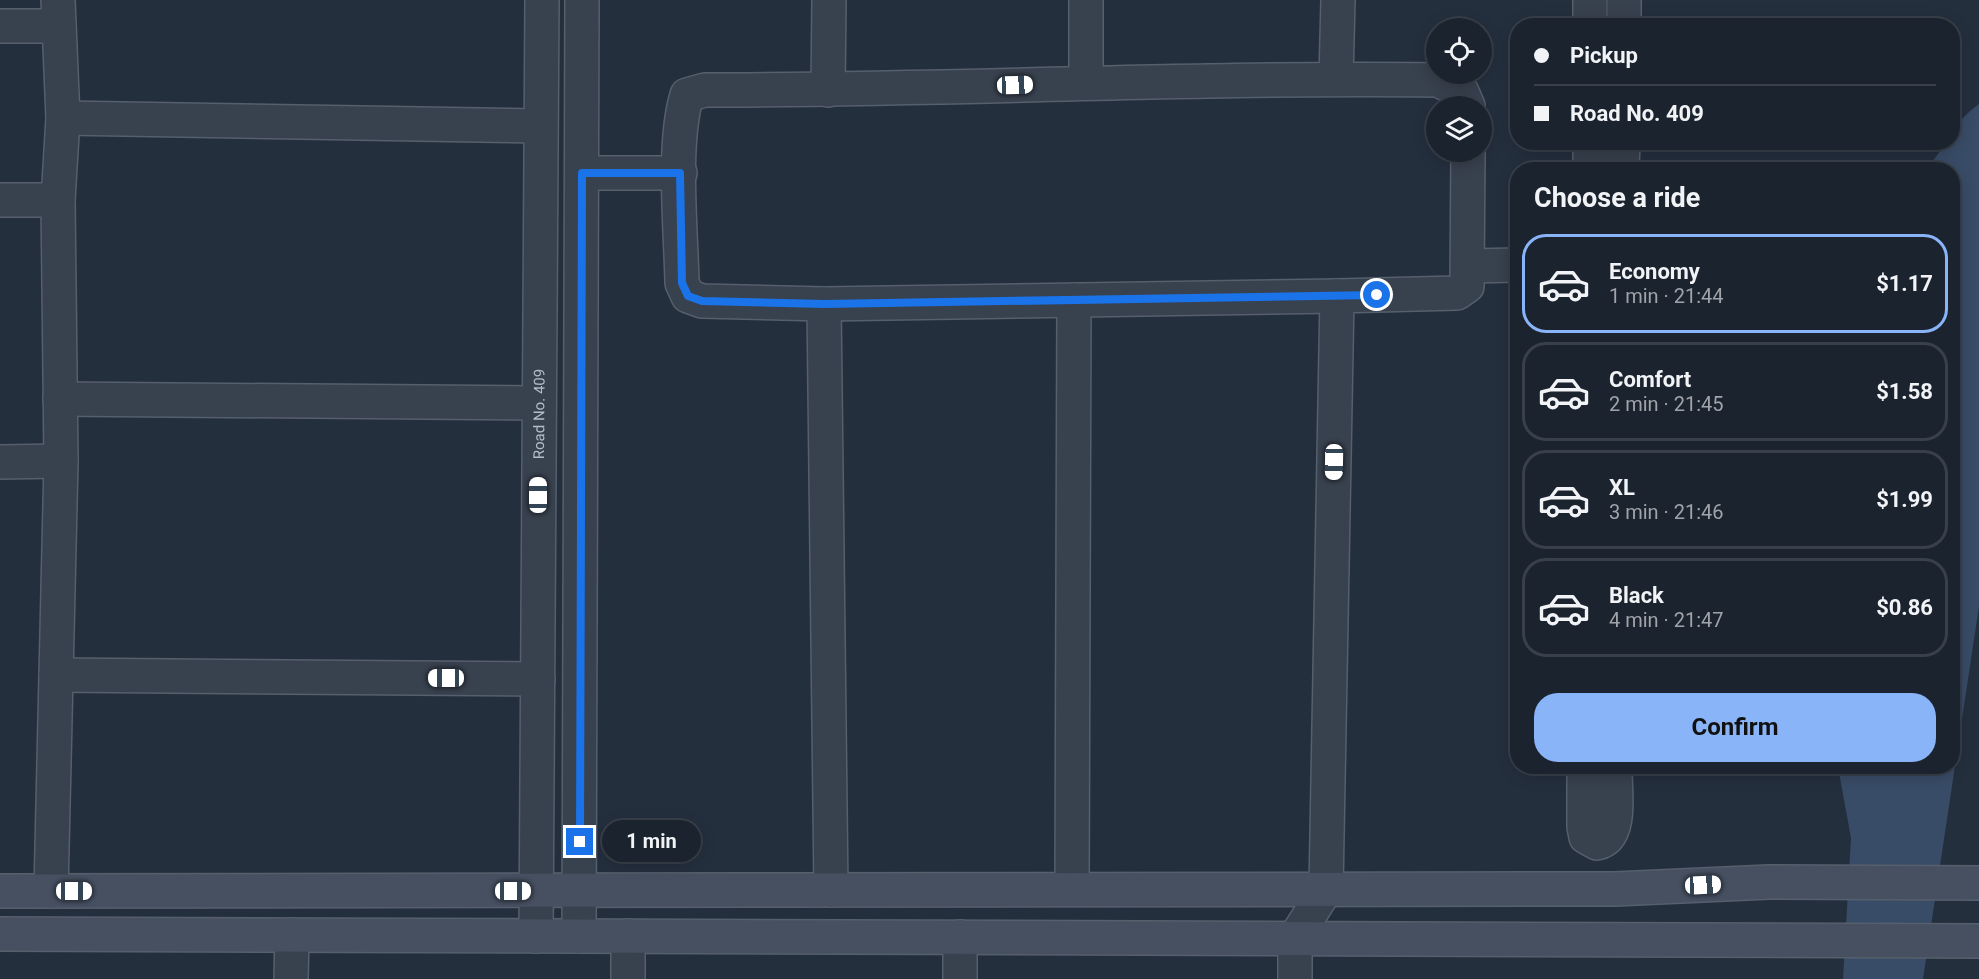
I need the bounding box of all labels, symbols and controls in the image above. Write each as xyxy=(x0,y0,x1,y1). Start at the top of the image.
map controls xyxy=(1426,18,1492,162)
button: locate xyxy=(1426,18,1492,84)
text: Pickup xyxy=(1570,43,1638,68)
car xyxy=(997,75,1033,95)
button: layers xyxy=(1426,96,1492,162)
text: Road No. 409 xyxy=(1570,101,1704,126)
text: Choose a ride xyxy=(1534,182,1700,214)
icon: car xyxy=(1537,257,1591,311)
text: Economy xyxy=(1609,259,1700,284)
text: $1.17 xyxy=(1876,271,1933,296)
route start xyxy=(1363,281,1390,308)
text: 1 min · 21:44 xyxy=(1609,284,1724,308)
icon: car xyxy=(1537,365,1591,419)
text: Comfort xyxy=(1609,367,1691,392)
street label: Road No. 409 xyxy=(530,369,549,459)
text: $1.58 xyxy=(1876,379,1933,404)
text: 2 min · 21:45 xyxy=(1609,392,1724,416)
car xyxy=(1325,444,1343,480)
icon: car xyxy=(1537,473,1591,527)
text: XL xyxy=(1609,475,1635,500)
car xyxy=(529,477,547,513)
text: $1.99 xyxy=(1876,487,1933,512)
text: 3 min · 21:46 xyxy=(1609,500,1724,524)
icon: car xyxy=(1537,581,1591,635)
text: Black xyxy=(1609,583,1664,608)
text: $0.86 xyxy=(1876,595,1933,620)
text: 4 min · 21:47 xyxy=(1609,608,1724,632)
car xyxy=(428,669,464,687)
button: Confirm xyxy=(1534,693,1936,762)
callout: 1 min xyxy=(601,821,700,863)
route end xyxy=(566,828,593,855)
text: 1 min xyxy=(626,829,677,853)
car xyxy=(1685,875,1721,895)
car xyxy=(56,882,92,900)
car xyxy=(495,882,531,900)

